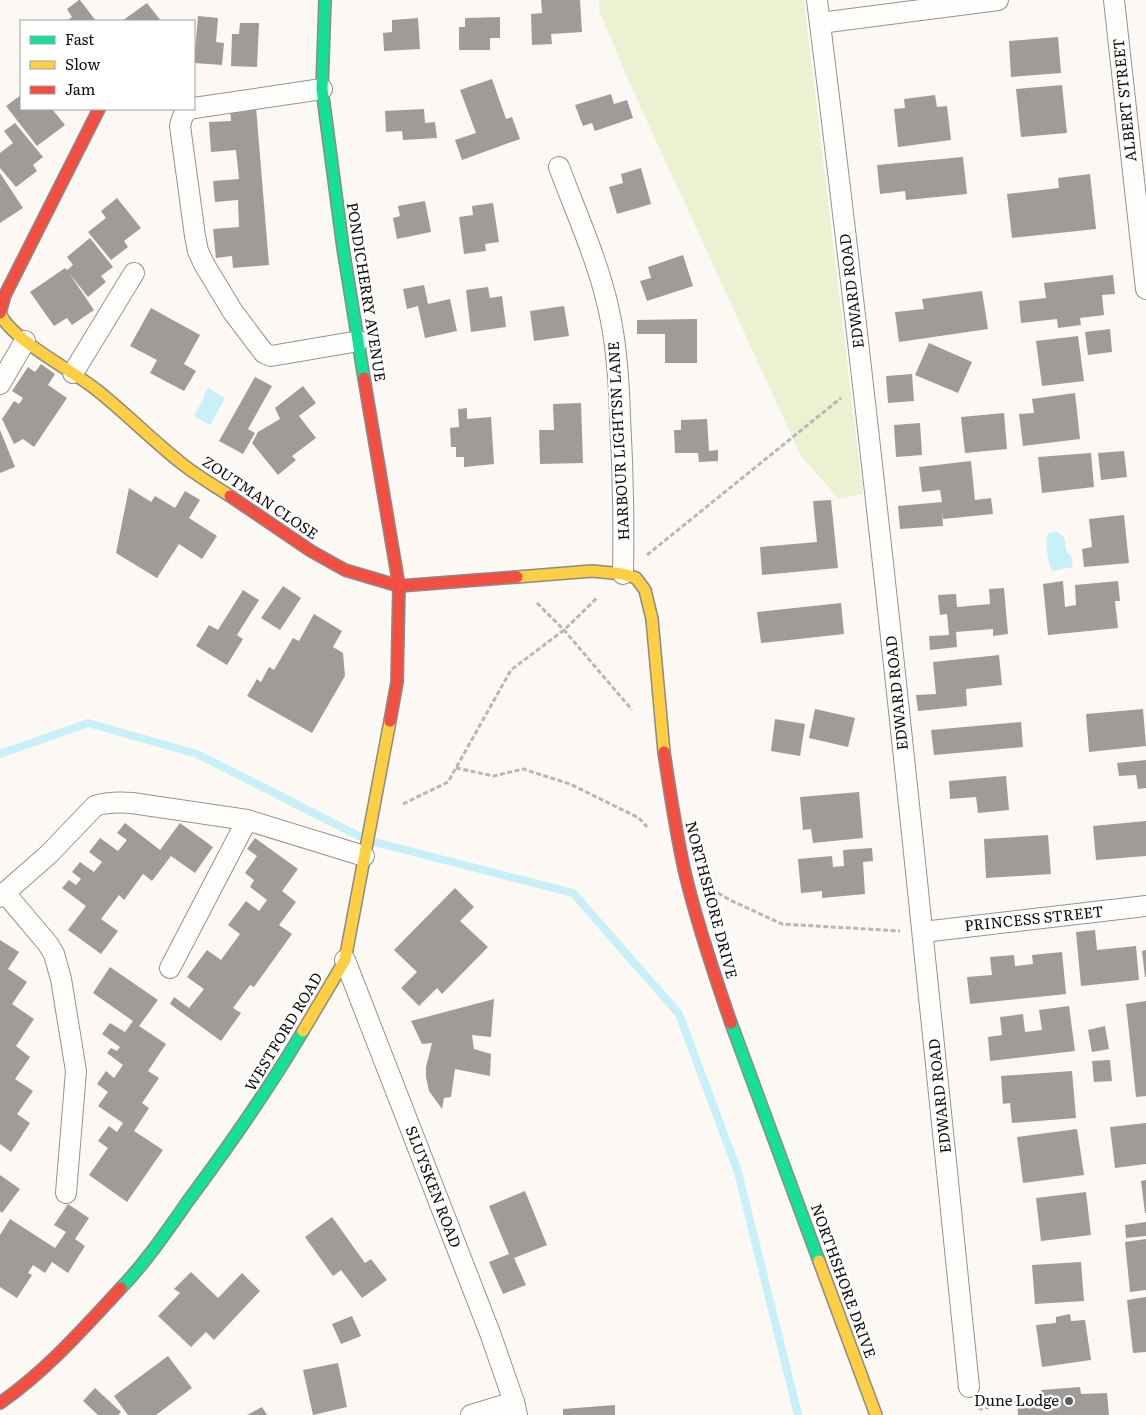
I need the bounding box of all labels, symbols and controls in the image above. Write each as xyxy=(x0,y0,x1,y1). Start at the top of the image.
legend xyxy=(20,20,195,110)
text: Fast xyxy=(65,27,94,50)
street label: ALBERT STREET xyxy=(1106,37,1141,163)
text: Slow xyxy=(65,52,100,75)
text: Jam xyxy=(65,77,96,100)
street label: PONDICHERRY AVENUE xyxy=(342,200,393,383)
street label: EDWARD ROAD xyxy=(832,233,869,350)
street label: HARBOUR LIGHTSN LANE xyxy=(601,341,634,541)
street label: ZOUTMAN CLOSE xyxy=(198,449,323,544)
street label: EDWARD ROAD xyxy=(878,635,913,752)
street label: NORTHSHORE DRIVE xyxy=(680,818,745,981)
street label: PRINCESS STREET xyxy=(963,899,1105,936)
street label: WESTFORD ROAD xyxy=(238,967,327,1095)
street label: EDWARD ROAD xyxy=(921,1038,956,1155)
street label: SLUYSKEN ROAD xyxy=(401,1122,468,1251)
street label: NORTHSHORE DRIVE xyxy=(806,1200,883,1361)
place label: Dune Lodge xyxy=(974,1388,1059,1411)
marker: Dune Lodge xyxy=(1063,1395,1075,1407)

